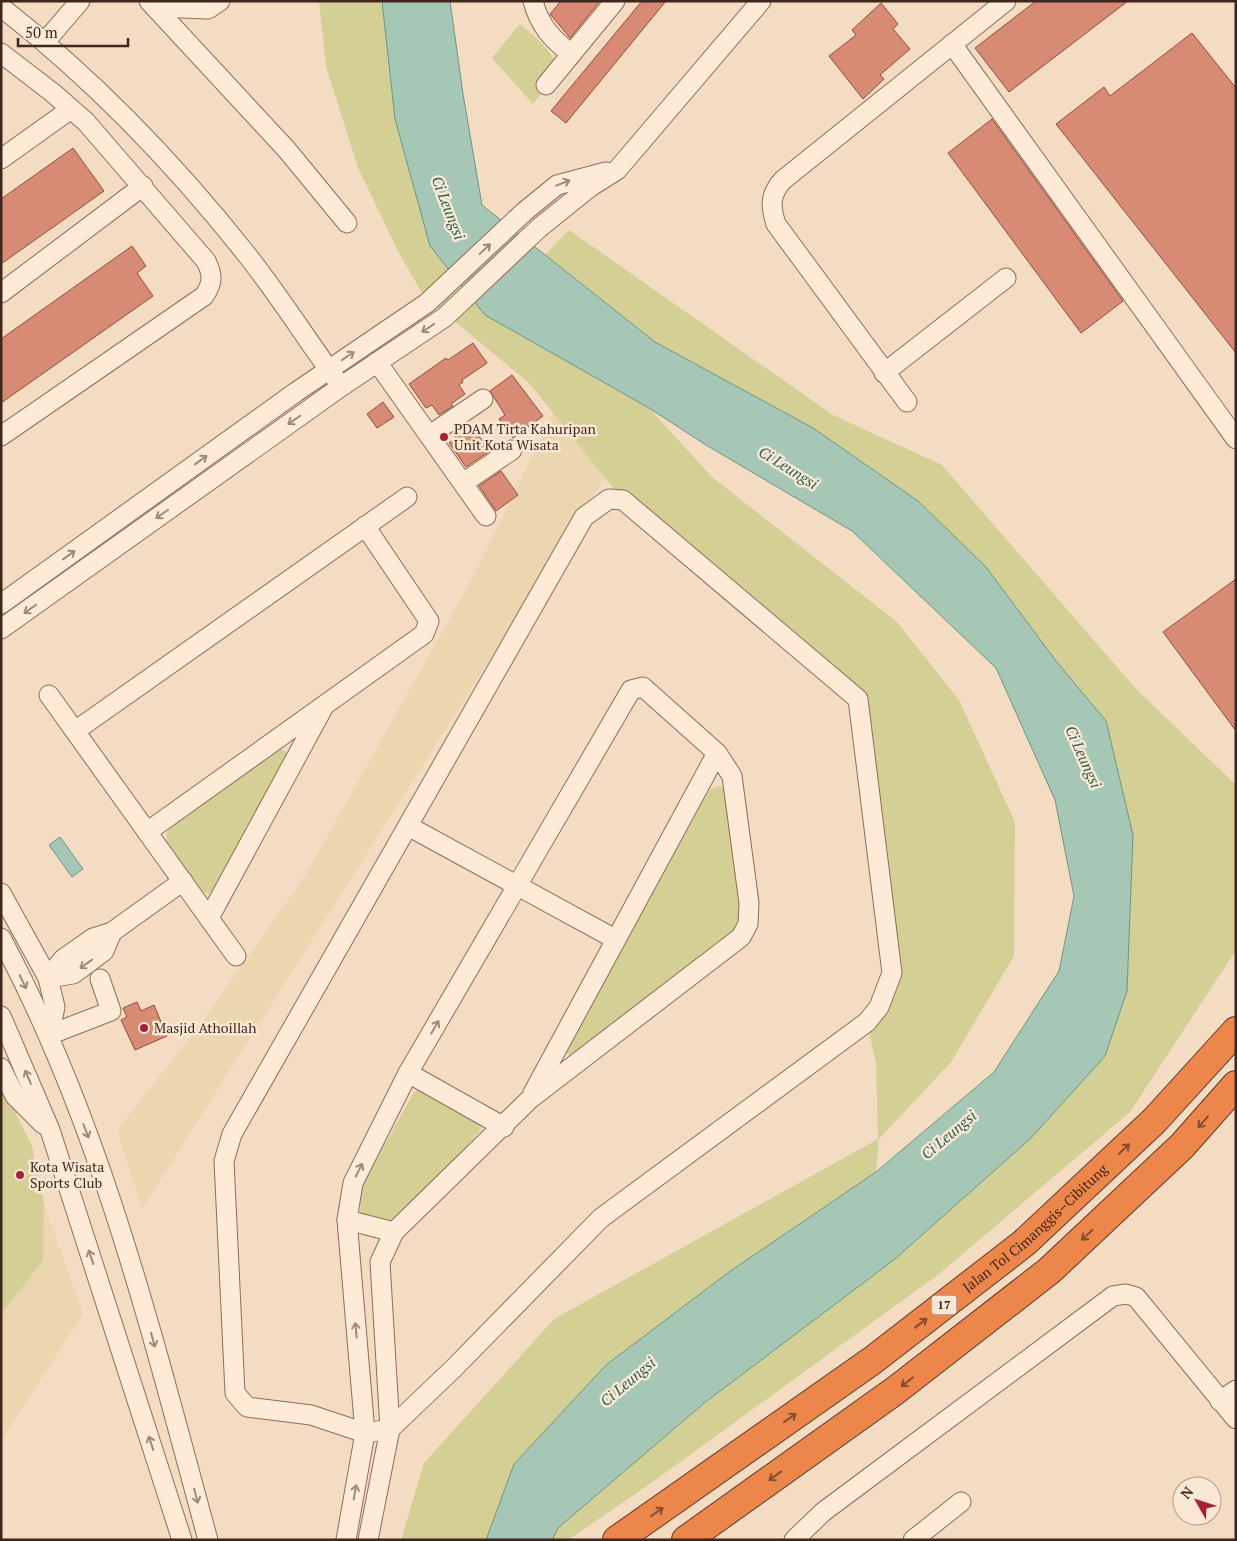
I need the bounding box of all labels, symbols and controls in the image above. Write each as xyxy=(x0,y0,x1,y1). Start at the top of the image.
scale bar xyxy=(18,15,128,47)
text: 50 m xyxy=(25,22,58,42)
water label: Ci Leungsi xyxy=(428,173,470,243)
one-way arrow xyxy=(555,178,570,187)
one-way arrow xyxy=(478,243,491,254)
one-way arrow xyxy=(421,323,435,333)
one-way arrow xyxy=(341,351,355,361)
one-way arrow xyxy=(287,415,301,425)
place label: PDAM Tirta Kahuripan Unit Kota Wisata xyxy=(454,419,596,454)
marker: PDAM Tirta Kahuripan Unit Kota Wisata xyxy=(438,431,450,443)
water label: Ci Leungsi xyxy=(755,441,823,494)
one-way arrow xyxy=(194,455,208,465)
one-way arrow xyxy=(156,509,169,520)
one-way arrow xyxy=(62,550,76,560)
one-way arrow xyxy=(23,604,37,614)
water label: Ci Leungsi xyxy=(1061,722,1107,792)
one-way arrow xyxy=(80,958,93,969)
one-way arrow xyxy=(19,974,28,989)
place label: Masjid Athoillah xyxy=(154,1018,256,1037)
one-way arrow xyxy=(431,1020,441,1034)
marker: Masjid Athoillah xyxy=(138,1022,150,1034)
one-way arrow xyxy=(22,1070,32,1085)
water label: Ci Leungsi xyxy=(917,1105,981,1163)
one-way arrow xyxy=(1197,1115,1209,1128)
one-way arrow xyxy=(82,1123,92,1138)
one-way arrow xyxy=(1118,1143,1131,1155)
place label: Kota Wisata Sports Club xyxy=(30,1157,104,1192)
street label: Jalan Tol Cimanggis–Cibitung xyxy=(958,1159,1112,1296)
one-way arrow xyxy=(354,1163,364,1178)
marker: Kota Wisata Sports Club xyxy=(14,1169,26,1181)
one-way arrow xyxy=(1081,1229,1093,1241)
one-way arrow xyxy=(86,1250,95,1265)
road number: 17 xyxy=(932,1296,956,1314)
one-way arrow xyxy=(915,1317,928,1328)
one-way arrow xyxy=(352,1323,361,1339)
one-way arrow xyxy=(149,1331,158,1347)
water label: Ci Leungsi xyxy=(596,1352,660,1410)
one-way arrow xyxy=(901,1376,914,1387)
one-way arrow xyxy=(783,1413,797,1423)
one-way arrow xyxy=(146,1436,156,1452)
one-way arrow xyxy=(768,1471,782,1481)
north arrow xyxy=(1172,1476,1222,1526)
text: N xyxy=(1176,1482,1197,1503)
one-way arrow xyxy=(350,1484,360,1500)
one-way arrow xyxy=(192,1488,201,1504)
one-way arrow xyxy=(650,1507,664,1517)

